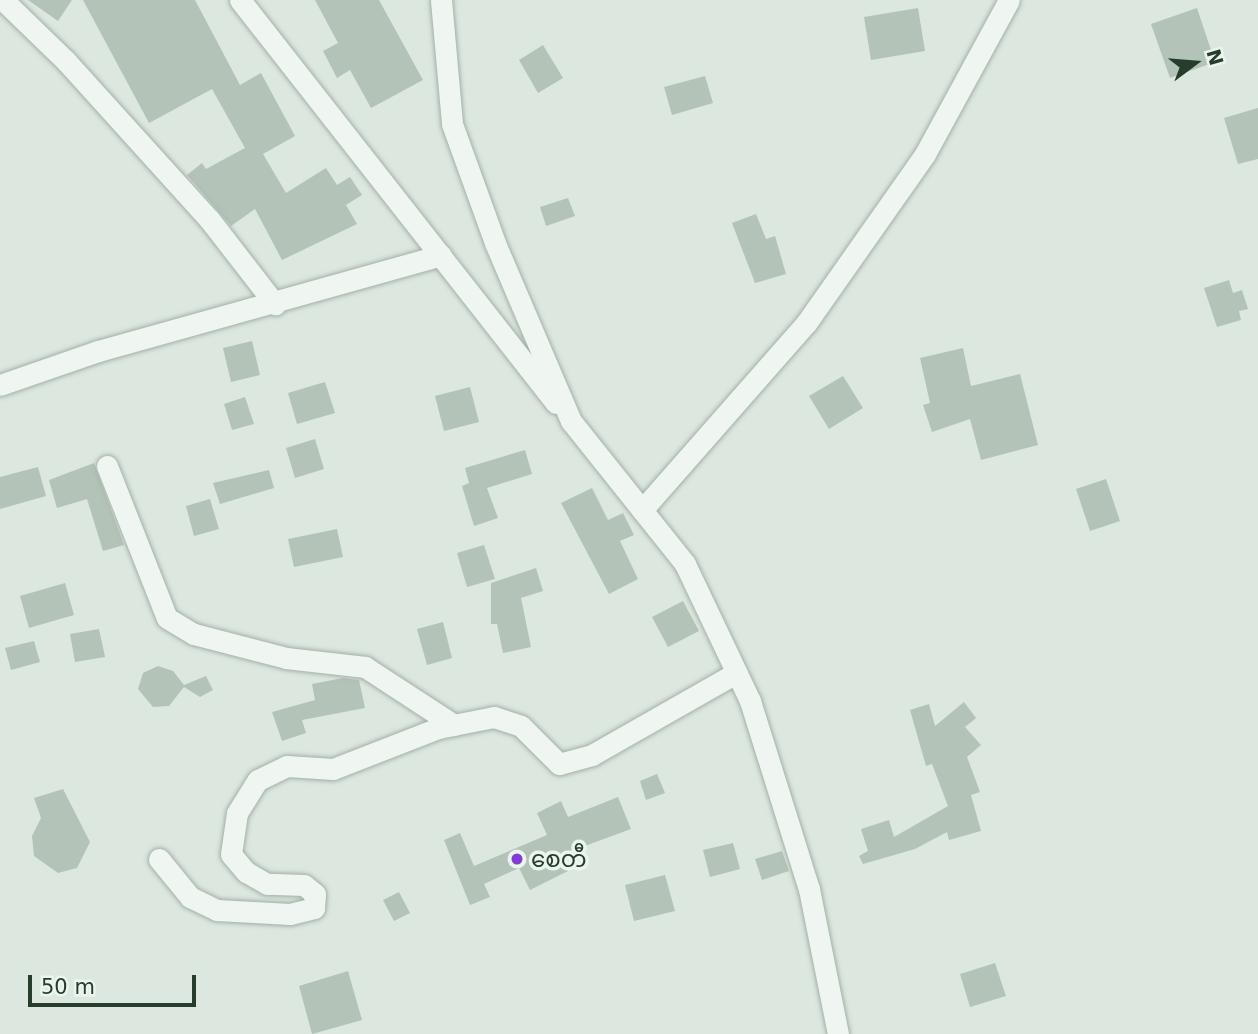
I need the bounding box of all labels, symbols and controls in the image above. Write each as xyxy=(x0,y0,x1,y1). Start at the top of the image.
north arrow xyxy=(1160,28,1230,98)
text: N xyxy=(1202,47,1228,68)
place label: စေတီ xyxy=(531,845,587,873)
marker: စေတီ xyxy=(509,851,525,867)
scale bar xyxy=(32,960,200,1004)
text: 50 m xyxy=(41,975,95,999)

